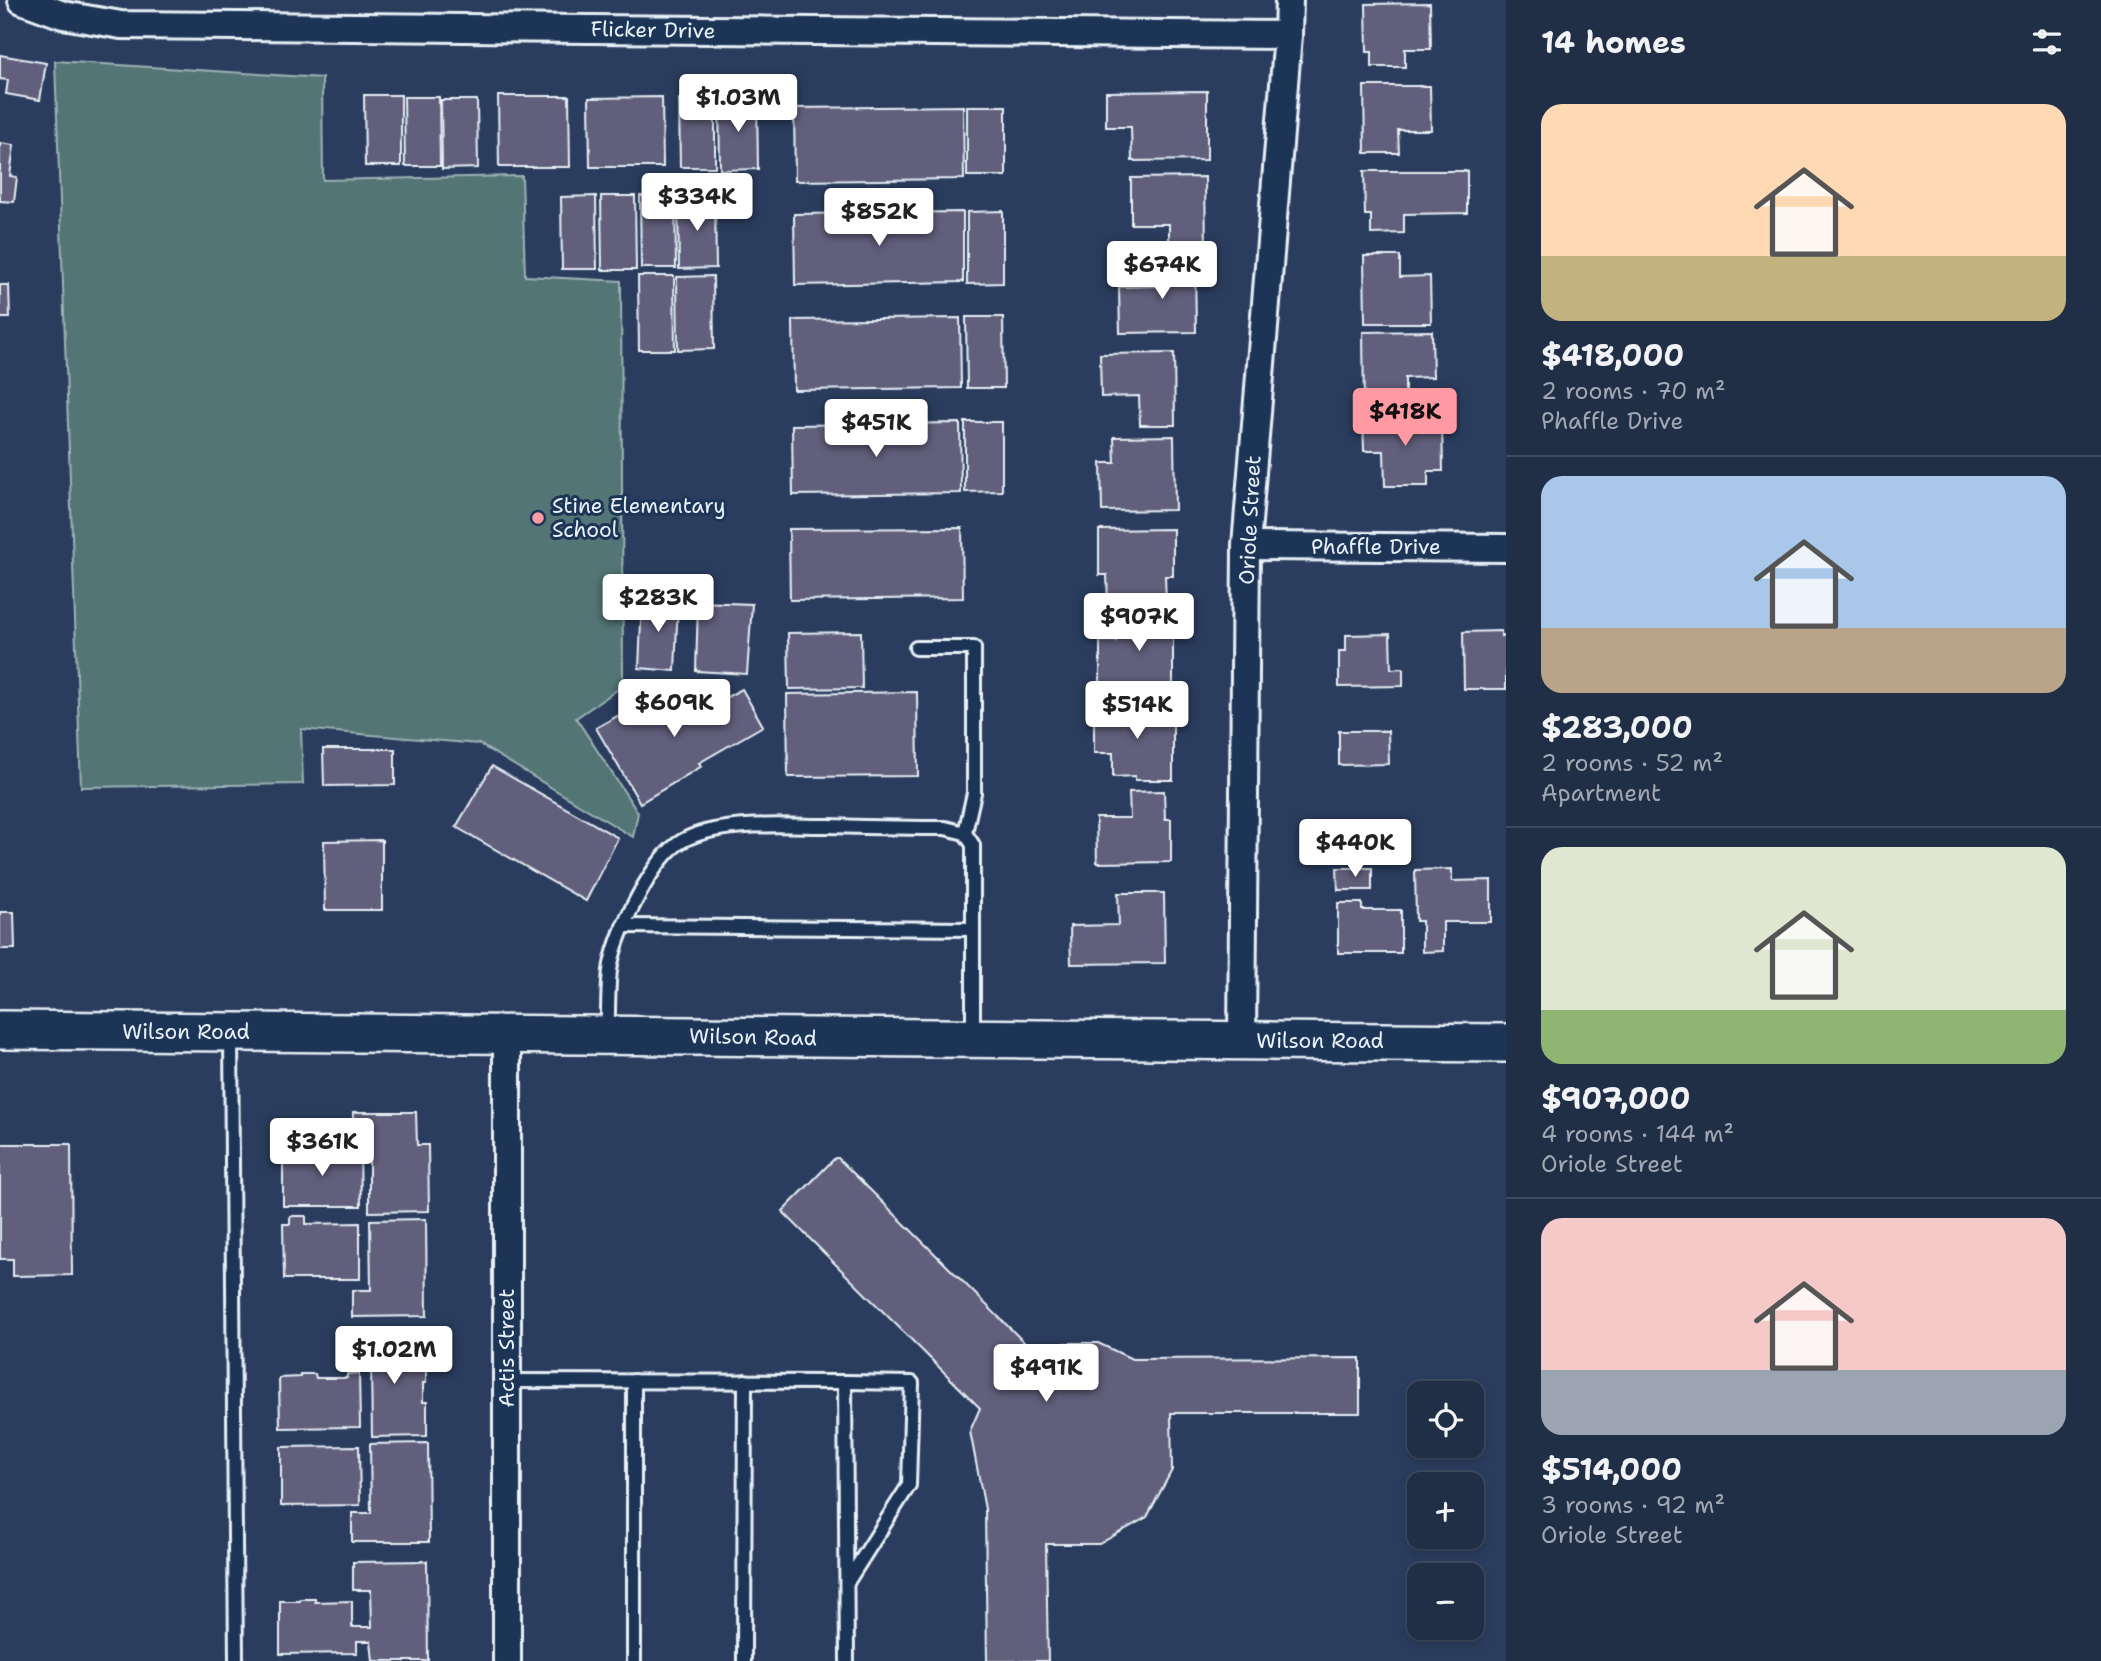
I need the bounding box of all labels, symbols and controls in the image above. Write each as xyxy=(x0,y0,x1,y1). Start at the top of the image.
street label: Flicker Drive xyxy=(590,15,716,45)
text: 14 homes xyxy=(1541,22,1686,63)
icon: filters xyxy=(2028,23,2066,61)
pin: $1.03M xyxy=(681,74,795,134)
text: $1.03M xyxy=(695,82,781,112)
icon: home xyxy=(1741,149,1867,275)
pin: $334K xyxy=(648,174,746,233)
text: $334K xyxy=(658,181,736,211)
pin: $852K xyxy=(830,188,928,248)
text: $852K xyxy=(840,196,918,226)
pin: $674K xyxy=(1113,242,1211,301)
text: $674K xyxy=(1123,249,1201,279)
text: $418,000 xyxy=(1541,335,1684,376)
text: 2 rooms · 70 m² xyxy=(1541,376,1726,406)
pin: $418K xyxy=(1356,388,1454,448)
text: $418K xyxy=(1369,396,1441,426)
pin: $451K xyxy=(827,400,925,459)
text: Phaffle Drive xyxy=(1541,406,1683,436)
text: $451K xyxy=(841,407,911,437)
street label: Oriole Street xyxy=(1233,455,1267,585)
place label: Stine Elementary School xyxy=(552,492,726,544)
marker: Stine Elementary School xyxy=(530,510,546,526)
icon: home xyxy=(1741,521,1867,647)
street label: Phaffle Drive xyxy=(1311,533,1441,561)
pin: $283K xyxy=(609,574,707,634)
text: $283K xyxy=(619,582,697,612)
pin: $907K xyxy=(1090,594,1188,653)
text: $907K xyxy=(1100,601,1178,631)
pin: $609K xyxy=(625,680,723,739)
pin: $514K xyxy=(1088,682,1186,741)
text: $609K xyxy=(634,687,714,717)
text: $514K xyxy=(1101,689,1173,719)
text: $283,000 xyxy=(1541,707,1693,748)
text: 2 rooms · 52 m² xyxy=(1541,748,1723,778)
text: Apartment xyxy=(1541,778,1661,808)
pin: $440K xyxy=(1306,820,1404,879)
text: $440K xyxy=(1315,827,1395,857)
icon: home xyxy=(1741,892,1867,1018)
street label: Wilson Road xyxy=(122,1018,250,1046)
street label: Wilson Road xyxy=(689,1022,817,1052)
street label: Wilson Road xyxy=(1256,1027,1384,1055)
text: $907,000 xyxy=(1541,1078,1691,1119)
pin: $361K xyxy=(273,1118,371,1178)
text: 4 rooms · 144 m² xyxy=(1541,1119,1734,1149)
text: $361K xyxy=(286,1126,358,1156)
text: Oriole Street xyxy=(1541,1149,1683,1179)
icon: home xyxy=(1741,1263,1867,1389)
street label: Actis Street xyxy=(493,1289,521,1407)
pin: $1.02M xyxy=(337,1326,451,1386)
text: $1.02M xyxy=(351,1334,437,1364)
pin: $491K xyxy=(997,1344,1095,1404)
text: $491K xyxy=(1010,1352,1082,1382)
map controls xyxy=(1407,1381,1484,1640)
button: locate xyxy=(1407,1381,1484,1458)
text: $514,000 xyxy=(1541,1449,1682,1490)
button: + xyxy=(1407,1472,1484,1549)
text: 3 rooms · 92 m² xyxy=(1541,1490,1725,1520)
text: Oriole Street xyxy=(1541,1520,1683,1550)
button: − xyxy=(1407,1563,1484,1640)

